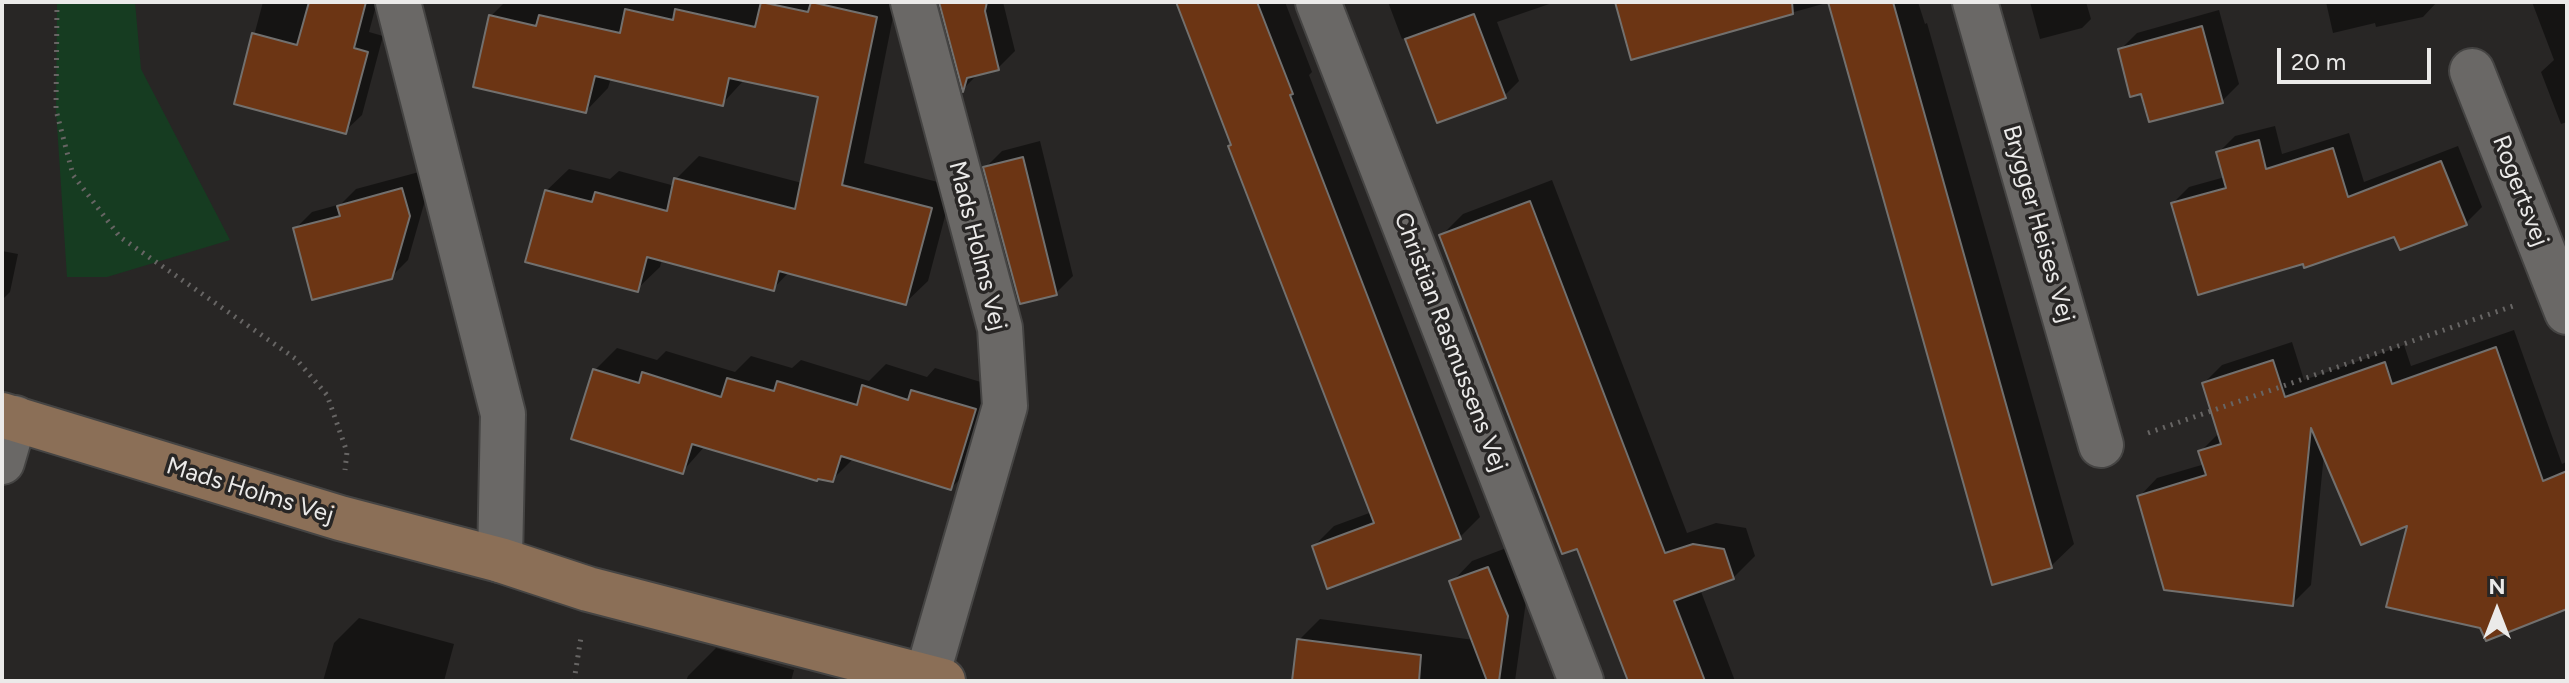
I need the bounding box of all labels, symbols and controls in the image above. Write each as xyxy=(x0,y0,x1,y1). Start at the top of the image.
scale bar xyxy=(2281,32,2435,82)
text: 20 m xyxy=(2291,47,2346,76)
street label: Brygger Heises Vej xyxy=(1996,122,2080,326)
street label: Rogertsvej xyxy=(2486,132,2554,250)
street label: Mads Holms Vej xyxy=(942,158,1012,334)
street label: Christian Rasmussens Vej xyxy=(1387,208,1513,476)
street label: Mads Holms Vej xyxy=(163,452,337,530)
north arrow xyxy=(2457,571,2537,651)
text: N xyxy=(2488,573,2506,600)

